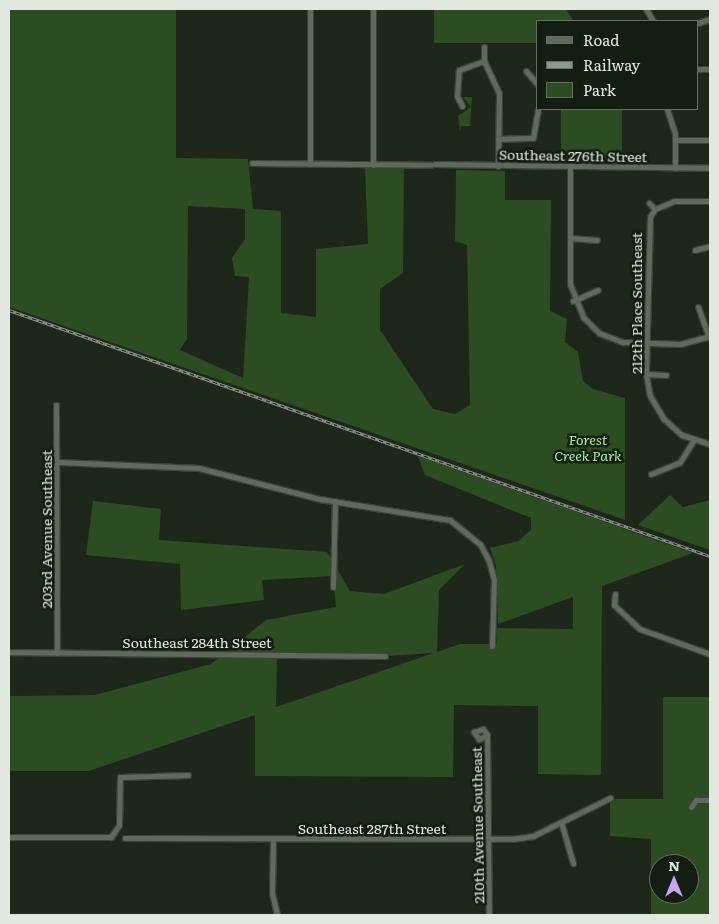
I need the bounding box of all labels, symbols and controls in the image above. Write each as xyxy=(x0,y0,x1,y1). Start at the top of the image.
legend xyxy=(536,20,699,110)
text: Road xyxy=(583,28,619,51)
text: Railway xyxy=(583,53,640,76)
text: Park xyxy=(583,78,616,101)
street label: Southeast 276th Street xyxy=(499,145,647,165)
street label: 212th Place Southeast xyxy=(628,232,644,374)
park label: Forest Creek Park xyxy=(554,431,622,464)
street label: 203rd Avenue Southeast xyxy=(38,450,54,608)
street label: Southeast 284th Street xyxy=(122,634,272,650)
street label: 210th Avenue Southeast xyxy=(467,746,487,904)
street label: Southeast 287th Street xyxy=(298,820,446,836)
north arrow xyxy=(649,854,699,904)
text: N xyxy=(668,855,680,875)

